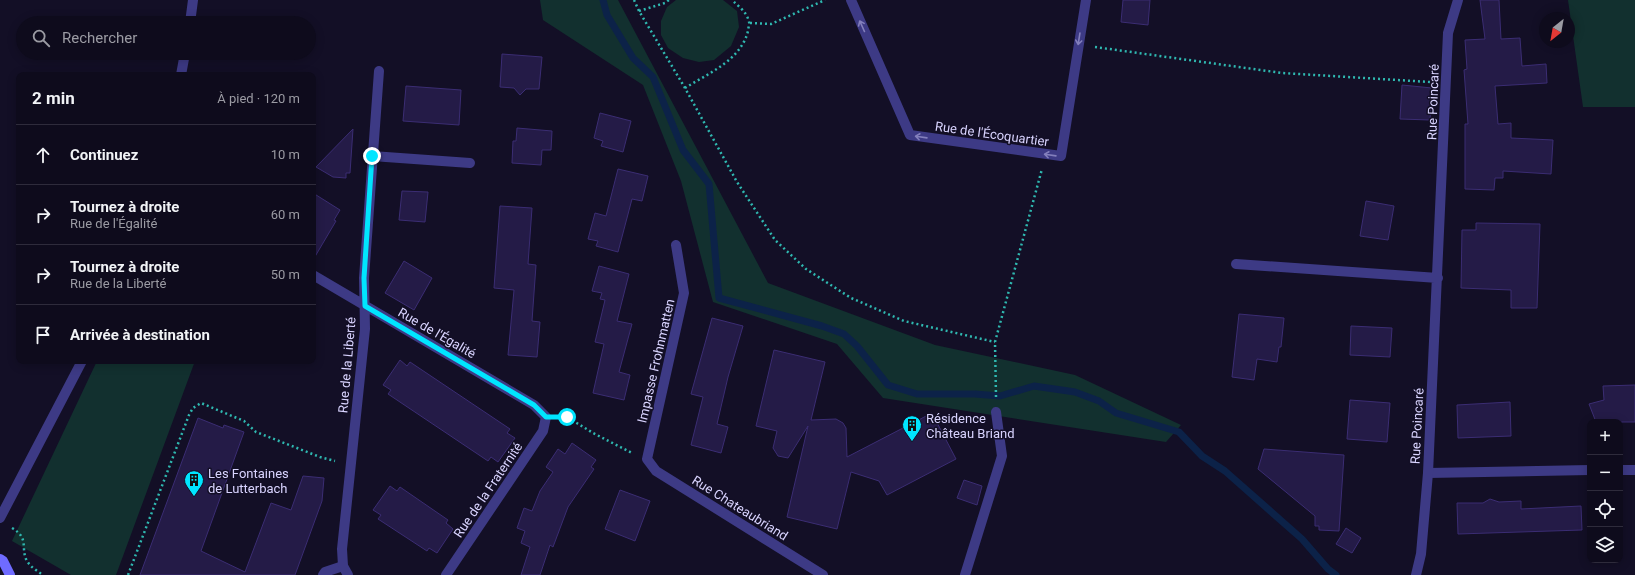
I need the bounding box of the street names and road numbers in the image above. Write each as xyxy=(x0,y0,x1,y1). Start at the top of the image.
street label: Rue Poincaré xyxy=(1424,64,1442,140)
street label: Rue de l'Écoquartier xyxy=(934,119,1050,149)
street label: Impasse Frohnmatten xyxy=(634,297,678,425)
street label: Rue de l'Égalité xyxy=(395,305,479,361)
street label: Rue de la Liberté xyxy=(335,316,359,414)
street label: Rue Poincaré xyxy=(1408,387,1426,464)
street label: Rue de la Fraternité xyxy=(451,440,525,540)
street label: Rue Chateaubriand xyxy=(689,473,791,543)

